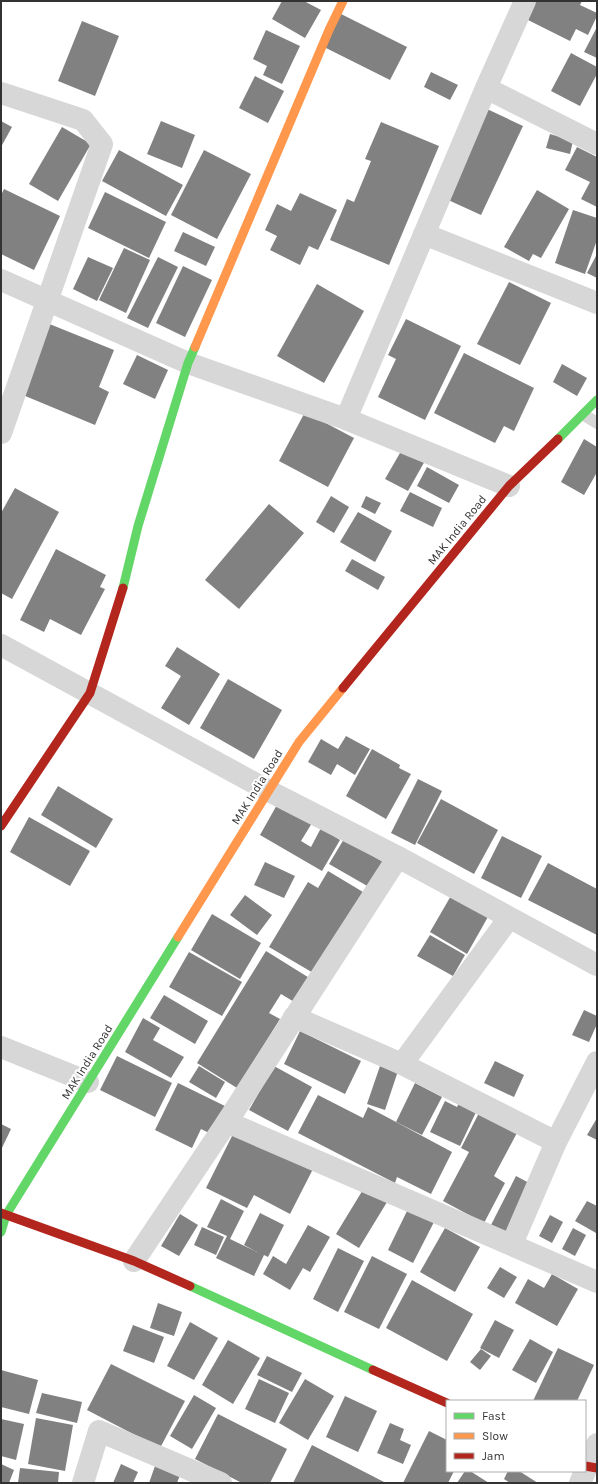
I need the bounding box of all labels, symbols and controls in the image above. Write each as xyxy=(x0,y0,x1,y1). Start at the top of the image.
street label: MAK India Road xyxy=(425,492,489,568)
street label: MAK India Road xyxy=(228,747,286,827)
street label: MAK India Road xyxy=(58,1022,116,1102)
legend xyxy=(446,1400,586,1472)
text: Fast xyxy=(482,1409,506,1423)
text: Slow xyxy=(482,1429,508,1443)
text: Jam xyxy=(482,1449,505,1463)

